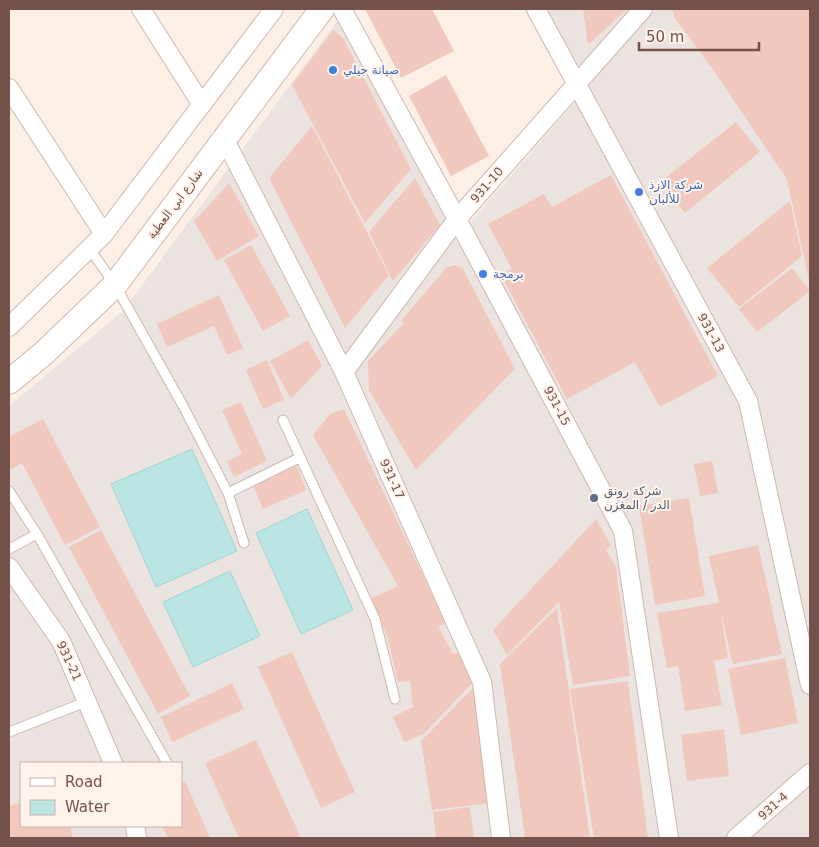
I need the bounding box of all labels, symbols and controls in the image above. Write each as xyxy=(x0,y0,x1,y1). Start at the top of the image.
scale bar xyxy=(639,20,759,52)
text: 50 m xyxy=(646,28,684,46)
place label: صيانة جيلي xyxy=(343,63,399,77)
marker: صيانة جيلي xyxy=(327,64,339,76)
street label: 931-10 xyxy=(468,164,506,206)
street label: شارع ابي العطية xyxy=(144,166,207,242)
place label: شركة الازذ للألبان xyxy=(649,178,703,206)
marker: شركة الازذ للألبان xyxy=(633,186,645,198)
place label: برمجة xyxy=(493,267,524,282)
marker: برمجة xyxy=(477,268,489,280)
street label: 931-13 xyxy=(695,311,727,355)
street label: 931-15 xyxy=(541,384,573,428)
street label: 931-17 xyxy=(377,457,407,501)
place label: شركة رونق الدر / المغزن xyxy=(604,484,670,513)
marker: شركة رونق الدر / المغزن xyxy=(588,492,600,504)
street label: 931-21 xyxy=(54,639,84,683)
legend xyxy=(20,762,182,827)
text: Road xyxy=(65,773,103,791)
street label: 931-4 xyxy=(755,789,791,823)
text: Water xyxy=(65,798,110,816)

